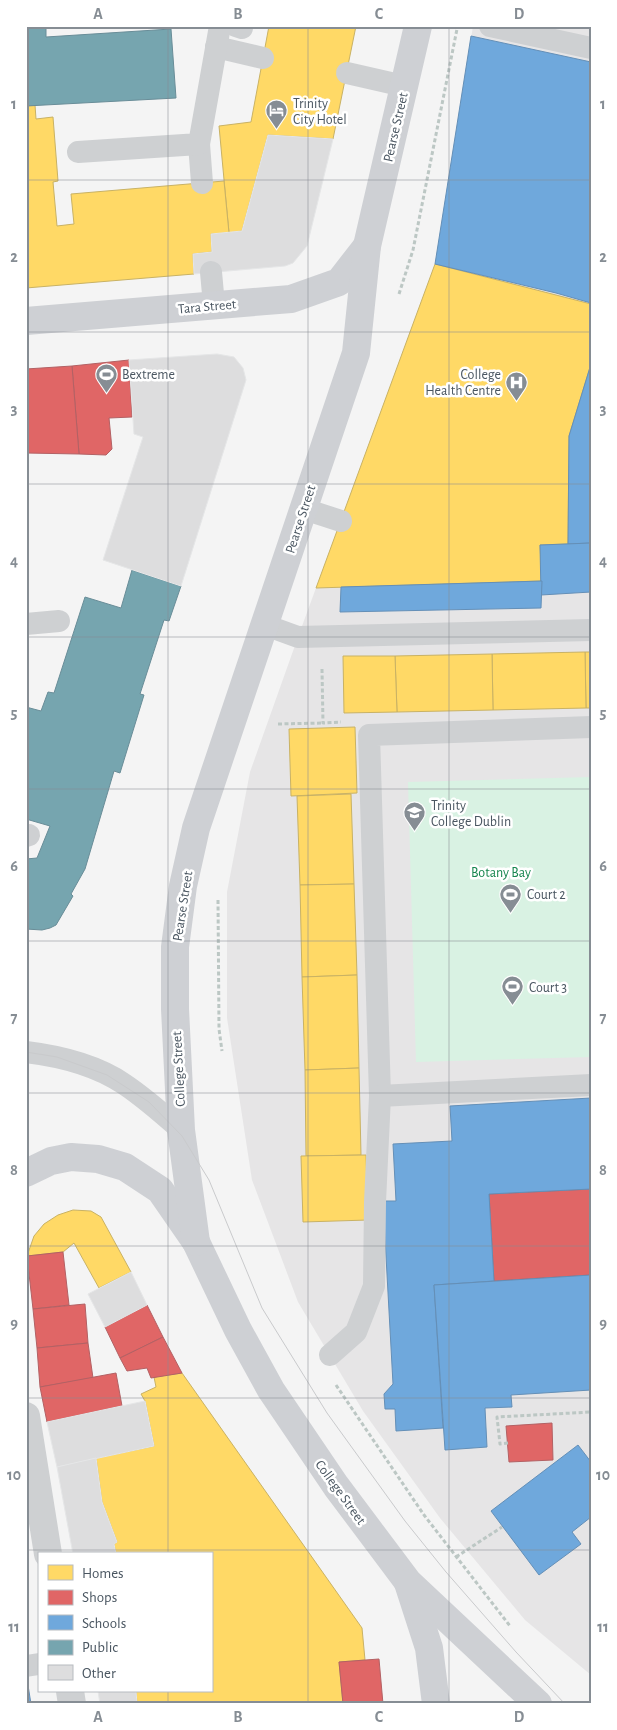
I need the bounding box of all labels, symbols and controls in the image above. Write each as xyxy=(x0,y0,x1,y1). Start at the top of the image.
text: A xyxy=(93,6,103,22)
text: B xyxy=(233,6,243,22)
text: C xyxy=(375,6,384,22)
text: D xyxy=(514,6,525,22)
street label: Pearse Street xyxy=(381,91,411,163)
text: 1 xyxy=(11,96,17,112)
text: 1 xyxy=(600,96,606,112)
place label: Trinity City Hotel xyxy=(293,97,347,127)
hotel icon: Trinity City Hotel xyxy=(265,99,289,130)
text: 2 xyxy=(10,249,18,265)
text: 2 xyxy=(599,249,607,265)
street label: Tara Street xyxy=(177,297,237,317)
sports icon: Bextreme xyxy=(94,362,118,393)
place label: Bextreme xyxy=(122,368,175,382)
place label: College Health Centre xyxy=(425,368,501,398)
hospital icon: College Health Centre xyxy=(505,370,529,401)
text: 3 xyxy=(11,401,18,417)
text: 3 xyxy=(600,401,607,417)
street label: Pearse Street xyxy=(283,483,319,555)
text: 4 xyxy=(10,553,18,569)
text: 4 xyxy=(599,553,607,569)
text: 5 xyxy=(11,705,18,721)
text: 5 xyxy=(600,705,607,721)
place label: Trinity College Dublin xyxy=(431,799,511,829)
school or university icon: Trinity College Dublin xyxy=(403,801,427,832)
text: 6 xyxy=(10,858,18,874)
text: 6 xyxy=(599,858,607,874)
park label: Botany Bay xyxy=(471,866,531,880)
street label: Pearse Street xyxy=(171,870,196,942)
sports icon: Court 2 xyxy=(499,882,523,913)
place label: Court 2 xyxy=(527,888,566,902)
sports icon: Court 3 xyxy=(501,975,525,1006)
place label: Court 3 xyxy=(529,981,567,995)
text: 7 xyxy=(11,1010,18,1026)
text: 7 xyxy=(600,1010,607,1026)
street label: College Street xyxy=(170,1030,188,1107)
text: 8 xyxy=(10,1162,18,1178)
text: 8 xyxy=(599,1162,607,1178)
text: 9 xyxy=(10,1315,18,1331)
text: 9 xyxy=(599,1315,607,1331)
street label: College Street xyxy=(312,1458,368,1528)
text: 10 xyxy=(7,1467,21,1483)
text: 10 xyxy=(596,1467,610,1483)
legend xyxy=(38,1552,212,1692)
text: Homes xyxy=(82,1566,124,1581)
text: Shops xyxy=(82,1590,117,1605)
text: Schools xyxy=(82,1616,126,1631)
text: 11 xyxy=(8,1619,20,1635)
text: 11 xyxy=(597,1619,609,1635)
text: Public xyxy=(82,1640,118,1655)
text: Other xyxy=(82,1666,116,1681)
text: A xyxy=(93,1709,103,1725)
text: B xyxy=(233,1709,243,1725)
text: C xyxy=(375,1709,384,1725)
text: D xyxy=(514,1709,525,1725)

